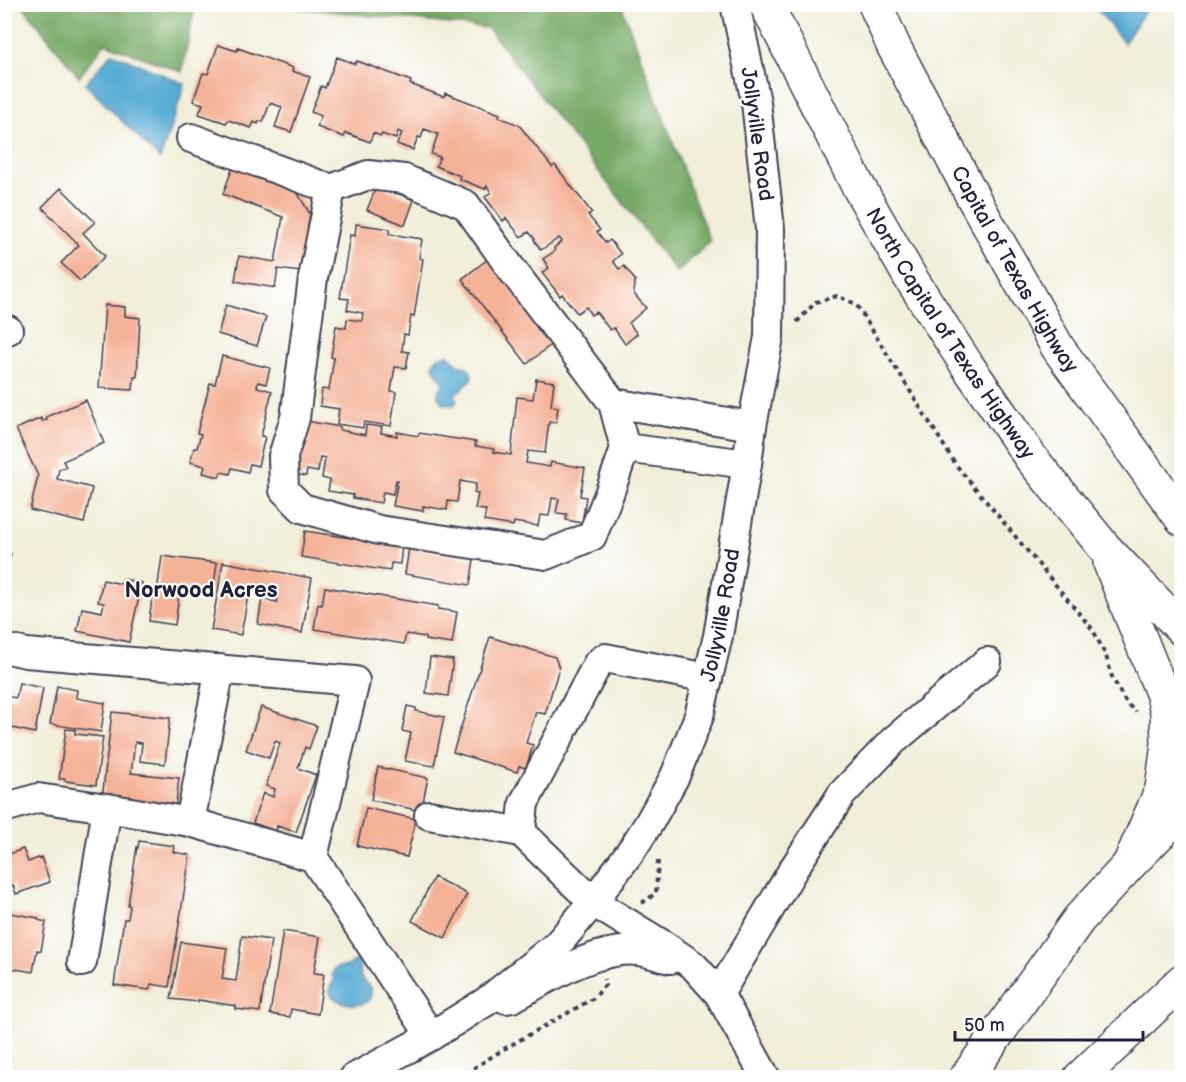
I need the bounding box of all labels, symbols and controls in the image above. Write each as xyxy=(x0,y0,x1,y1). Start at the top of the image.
street label: Jollyville Road xyxy=(735,66,779,202)
street label: Capital of Texas Highway xyxy=(946,161,1084,378)
street label: North Capital of Texas Highway xyxy=(861,203,1041,464)
street label: Jollyville Road xyxy=(695,547,745,684)
district label: Norwood Acres xyxy=(124,577,278,604)
scale bar xyxy=(955,1004,1142,1042)
text: 50 m xyxy=(964,1015,1005,1036)

